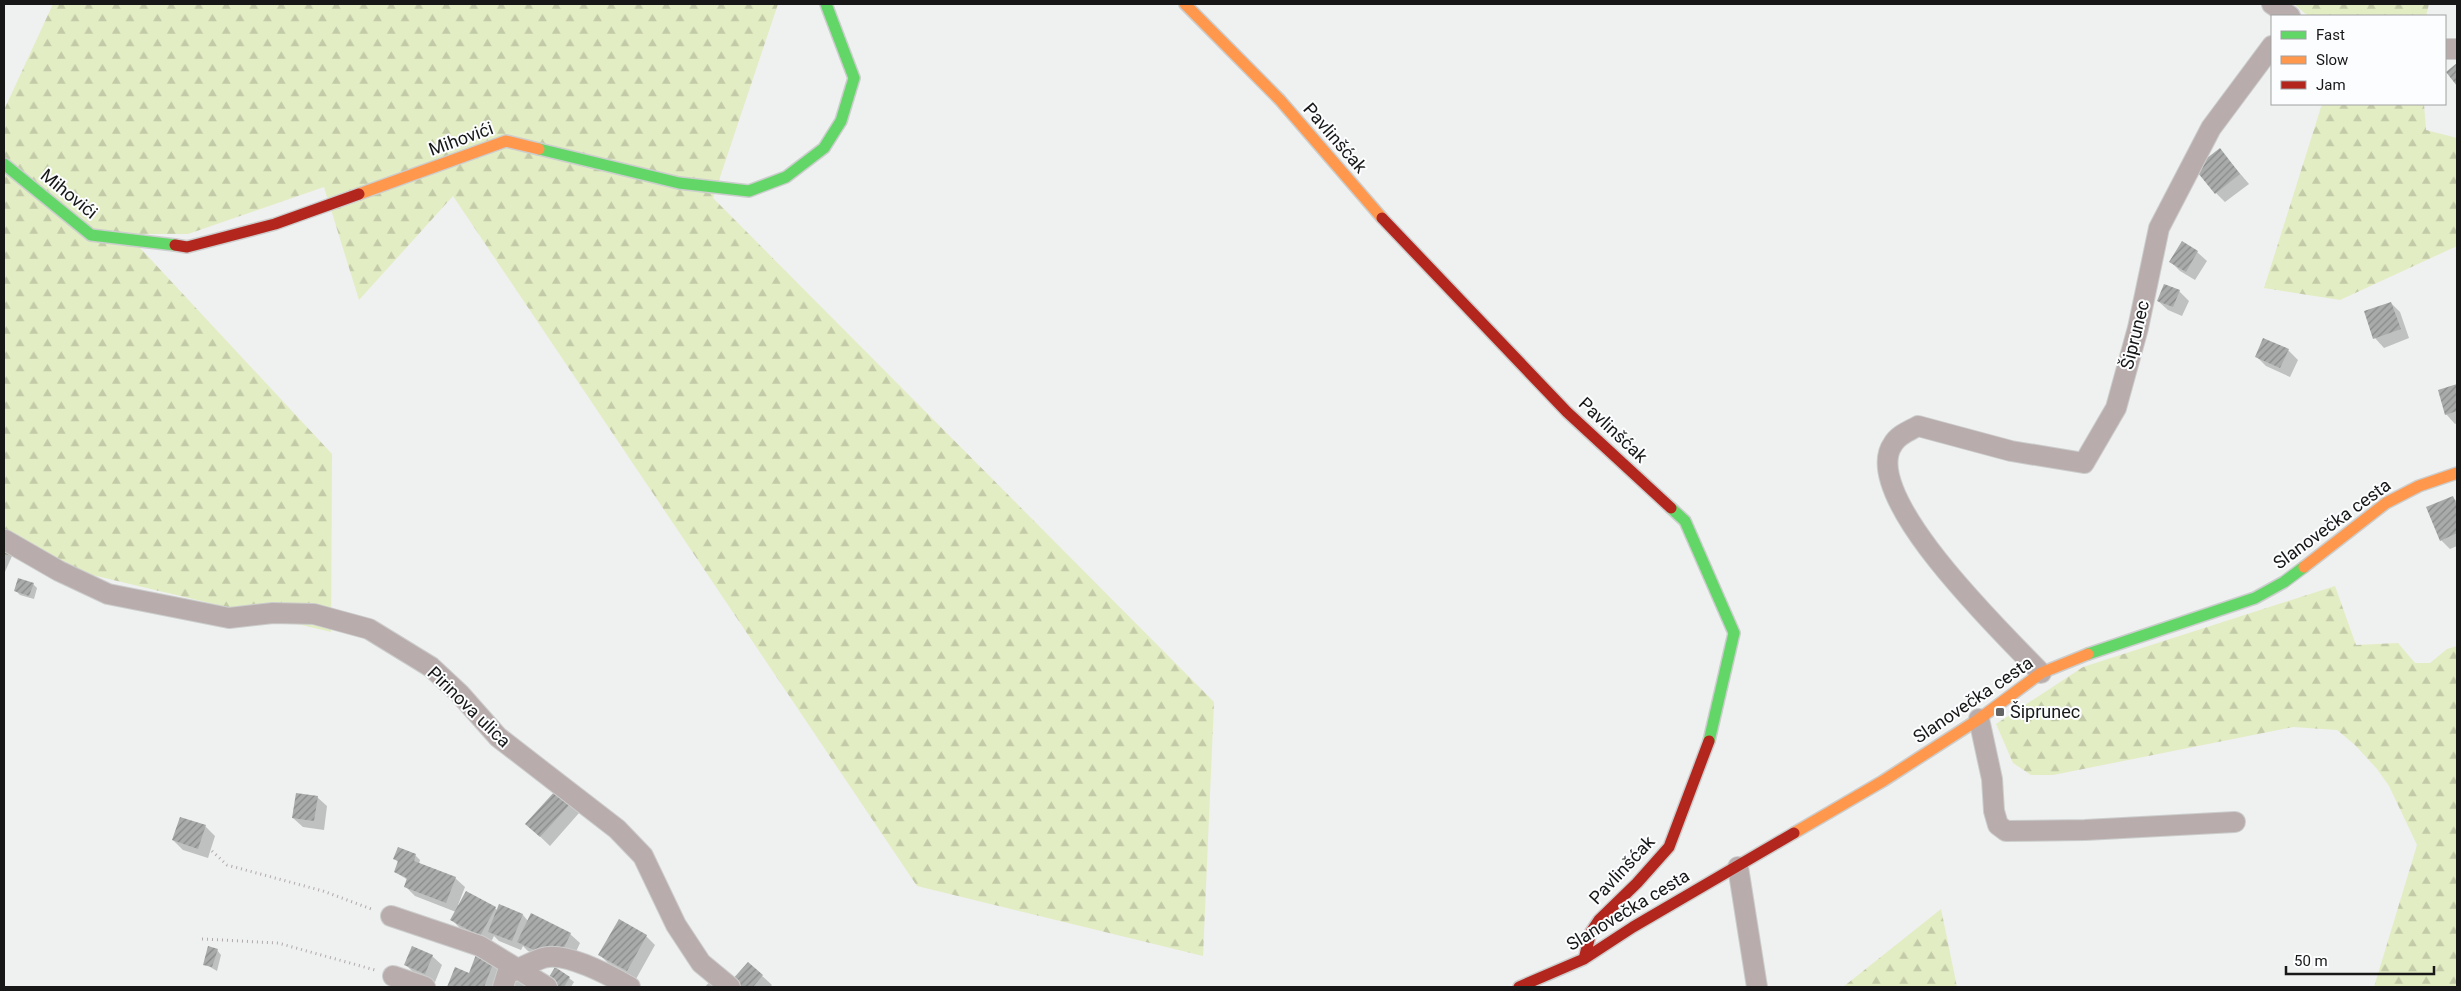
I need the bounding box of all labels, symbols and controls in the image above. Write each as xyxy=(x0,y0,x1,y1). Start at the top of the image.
legend xyxy=(2271,15,2446,105)
text: Fast xyxy=(2316,26,2345,44)
text: Slow xyxy=(2316,51,2348,69)
text: Jam xyxy=(2316,76,2346,94)
street label: Pavlinšćak xyxy=(1299,98,1372,178)
street label: Mihovići xyxy=(426,117,496,160)
street label: Mihovići xyxy=(37,164,102,223)
street label: Šiprunec xyxy=(2116,298,2153,371)
street label: Pavlinšćak xyxy=(1575,393,1653,467)
street label: Slanovečka cesta xyxy=(2269,474,2394,573)
street label: Slanovečka cesta xyxy=(1909,652,2037,747)
street label: Pirinova ulica xyxy=(424,662,515,751)
place label: Šiprunec xyxy=(2010,701,2080,722)
marker: Šiprunec xyxy=(1994,706,2006,718)
street label: Pavlinšćak xyxy=(1585,830,1659,908)
street label: Slanovečka cesta xyxy=(1562,865,1693,955)
scale bar xyxy=(2286,944,2434,976)
text: 50 m xyxy=(2294,952,2328,970)

